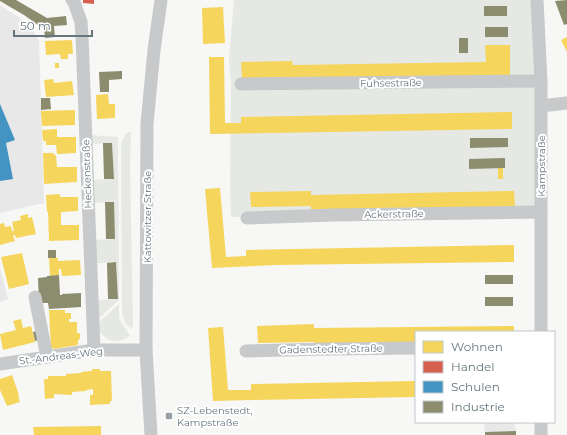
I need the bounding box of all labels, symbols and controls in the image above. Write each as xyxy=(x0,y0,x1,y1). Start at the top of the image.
scale bar xyxy=(14,12,92,38)
text: 50 m xyxy=(20,18,51,33)
street label: Fuhsestraße xyxy=(360,76,422,90)
street label: Kampstraße xyxy=(535,135,548,197)
street label: Heckenstraße xyxy=(79,139,95,209)
street label: Kattowitzer Straße xyxy=(141,171,154,263)
street label: Ackerstraße xyxy=(364,207,424,221)
legend xyxy=(415,331,555,423)
text: Wohnen xyxy=(451,339,503,354)
street label: Gadenstedter Straße xyxy=(279,342,383,356)
street label: St.-Andreas-Weg xyxy=(18,344,104,368)
text: Handel xyxy=(451,359,495,374)
text: Schulen xyxy=(451,379,500,394)
text: Industrie xyxy=(451,399,505,414)
place label: SZ-Lebenstedt, Kampstraße xyxy=(177,404,253,429)
marker: SZ-Lebenstedt, Kampstraße xyxy=(164,411,174,421)

